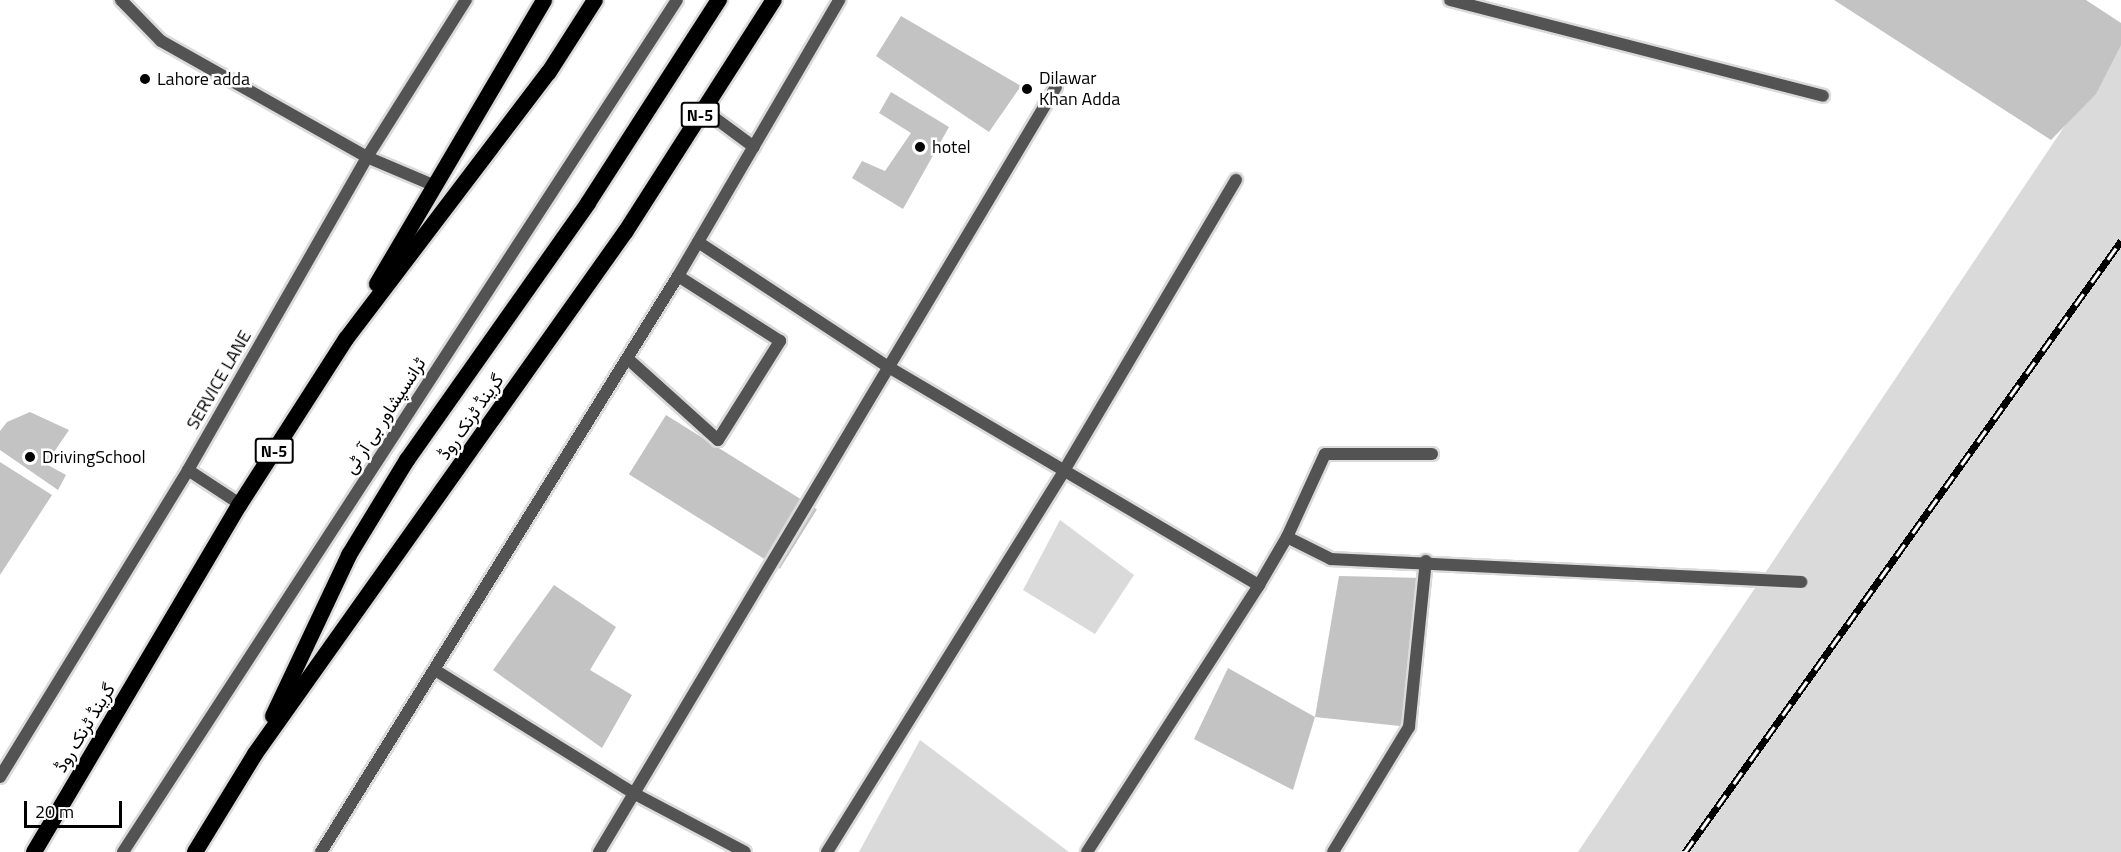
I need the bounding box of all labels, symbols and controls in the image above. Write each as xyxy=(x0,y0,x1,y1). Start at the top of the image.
place label: Lahore adda xyxy=(157,68,250,90)
place label: Dilawar Khan Adda xyxy=(1039,68,1120,110)
marker: Lahore adda xyxy=(138,72,152,86)
marker: Dilawar Khan Adda xyxy=(1020,82,1034,96)
road number: N-5 xyxy=(680,102,720,128)
place label: hotel xyxy=(932,136,971,158)
marker: hotel xyxy=(913,140,927,154)
street label: SERVICE LANE xyxy=(182,327,256,433)
street label: ٹرانسپشاور بی آر ٹی xyxy=(339,354,431,478)
street label: گرینڈ ٹرنک روڈ xyxy=(434,370,508,464)
road number: N-5 xyxy=(254,438,294,464)
place label: DrivingSchool xyxy=(42,446,146,468)
marker: DrivingSchool xyxy=(23,450,37,464)
street label: گرینڈ ٹرنک روڈ xyxy=(50,680,120,776)
scale bar xyxy=(27,789,124,827)
text: 20 m xyxy=(35,798,74,825)

